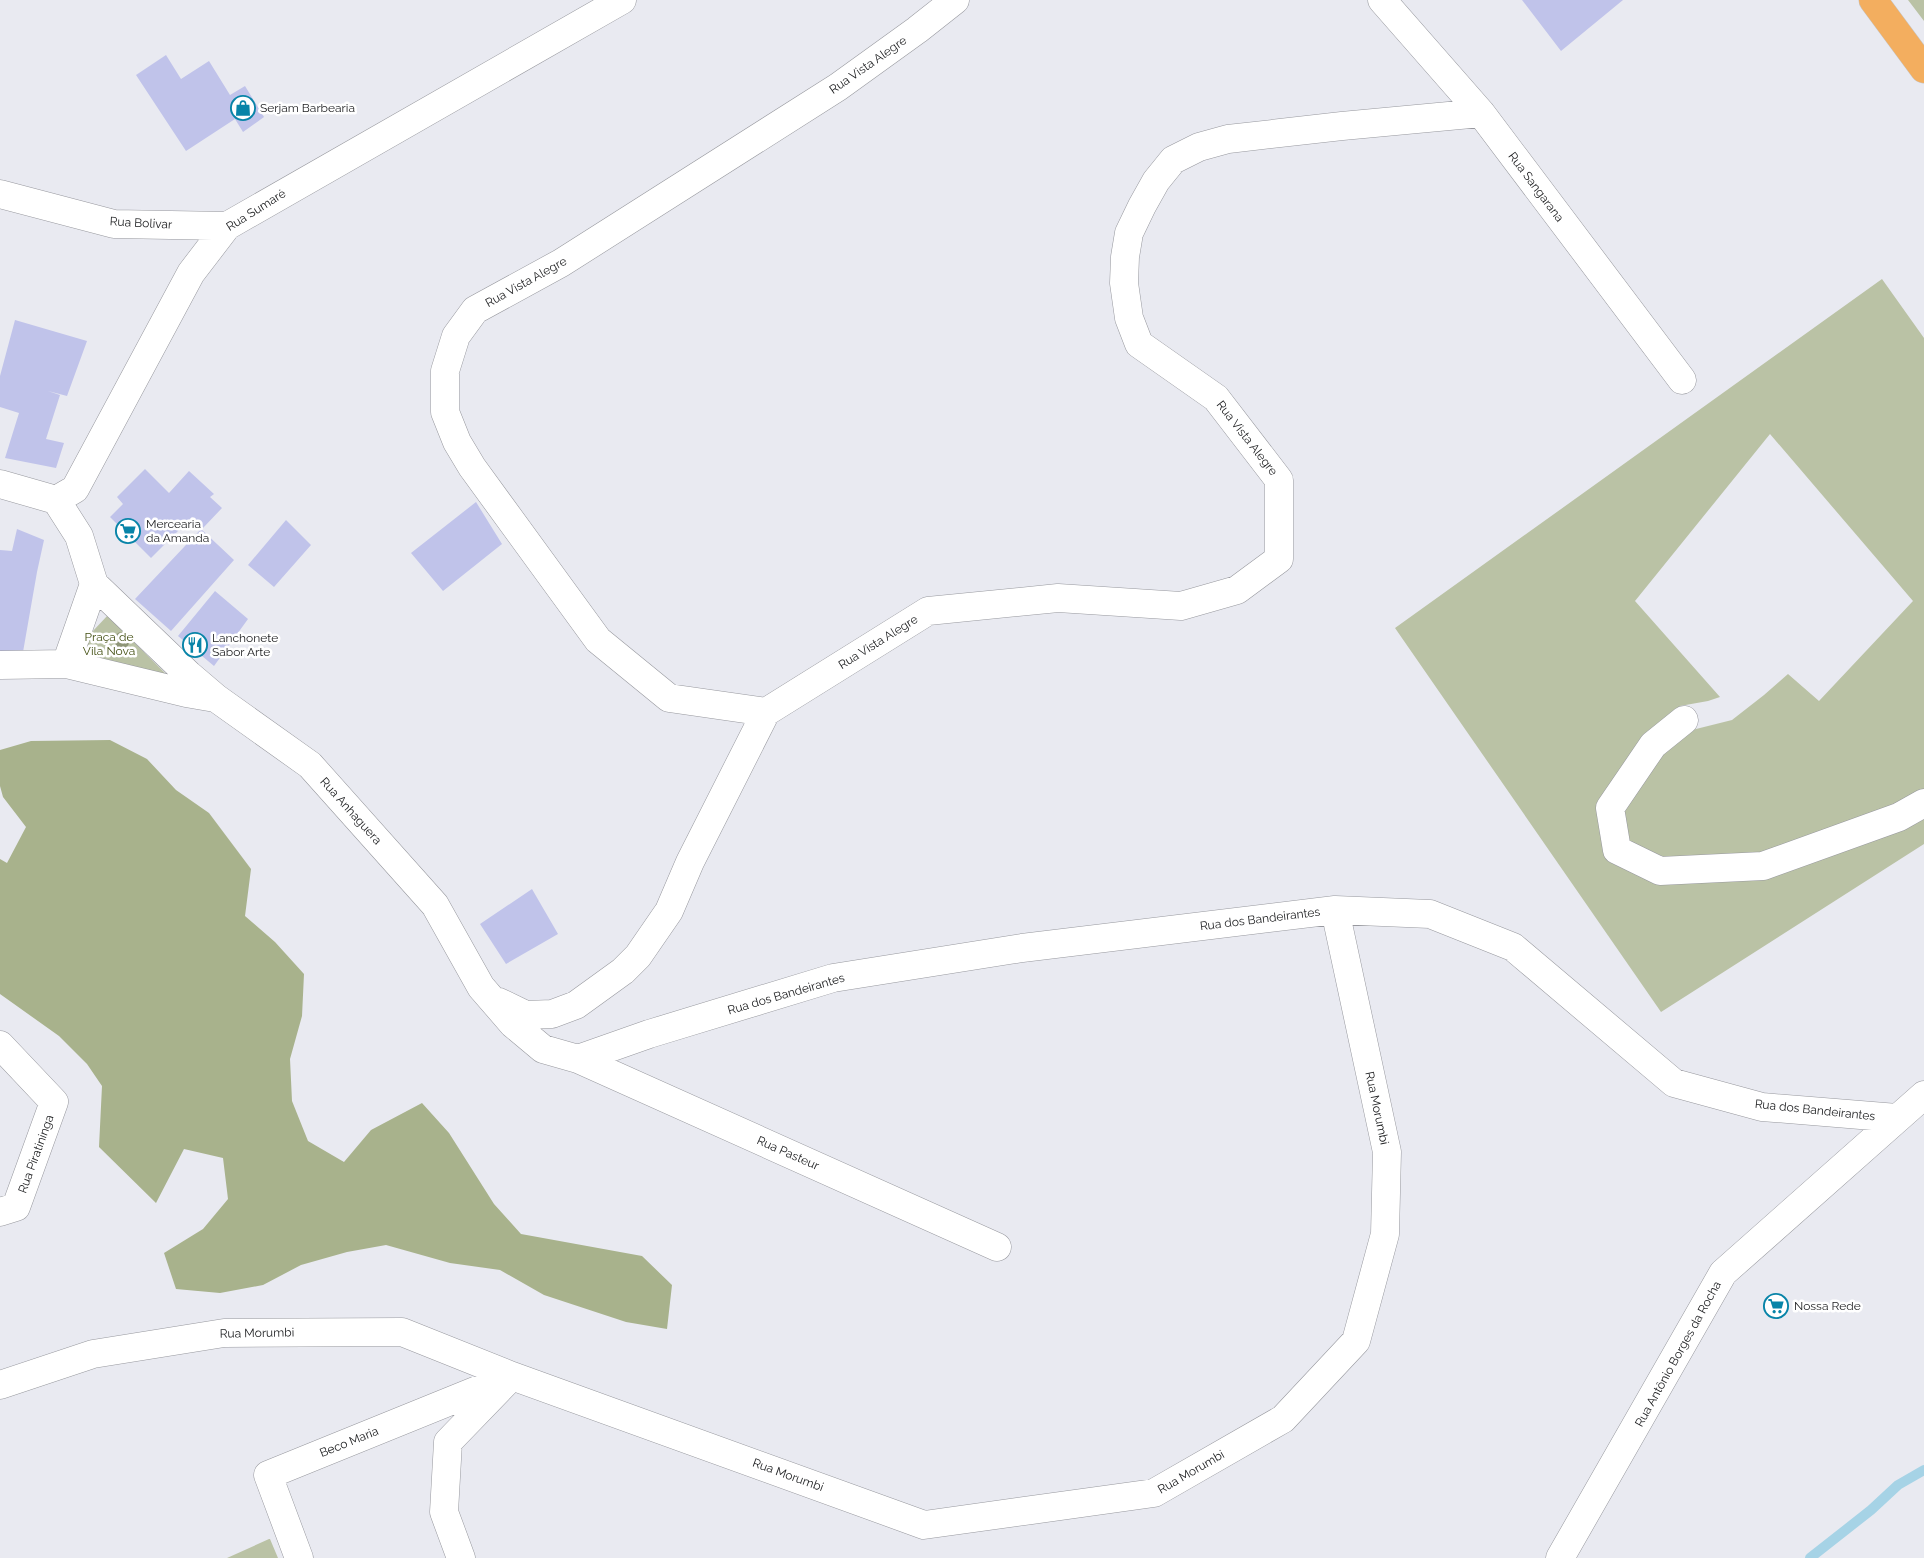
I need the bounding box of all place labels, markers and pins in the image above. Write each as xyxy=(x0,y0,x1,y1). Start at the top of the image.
shop icon: Serjam Barbearia xyxy=(230,95,256,121)
place label: Serjam Barbearia xyxy=(260,101,355,115)
place label: Mercearia da Amanda xyxy=(146,517,209,545)
supermarket icon: Mercearia da Amanda xyxy=(115,518,141,544)
place label: Lanchonete Sabor Arte xyxy=(212,631,278,659)
restaurant icon: Lanchonete Sabor Arte xyxy=(182,632,208,658)
supermarket icon: Nossa Rede xyxy=(1763,1293,1789,1319)
place label: Nossa Rede xyxy=(1794,1299,1861,1313)

